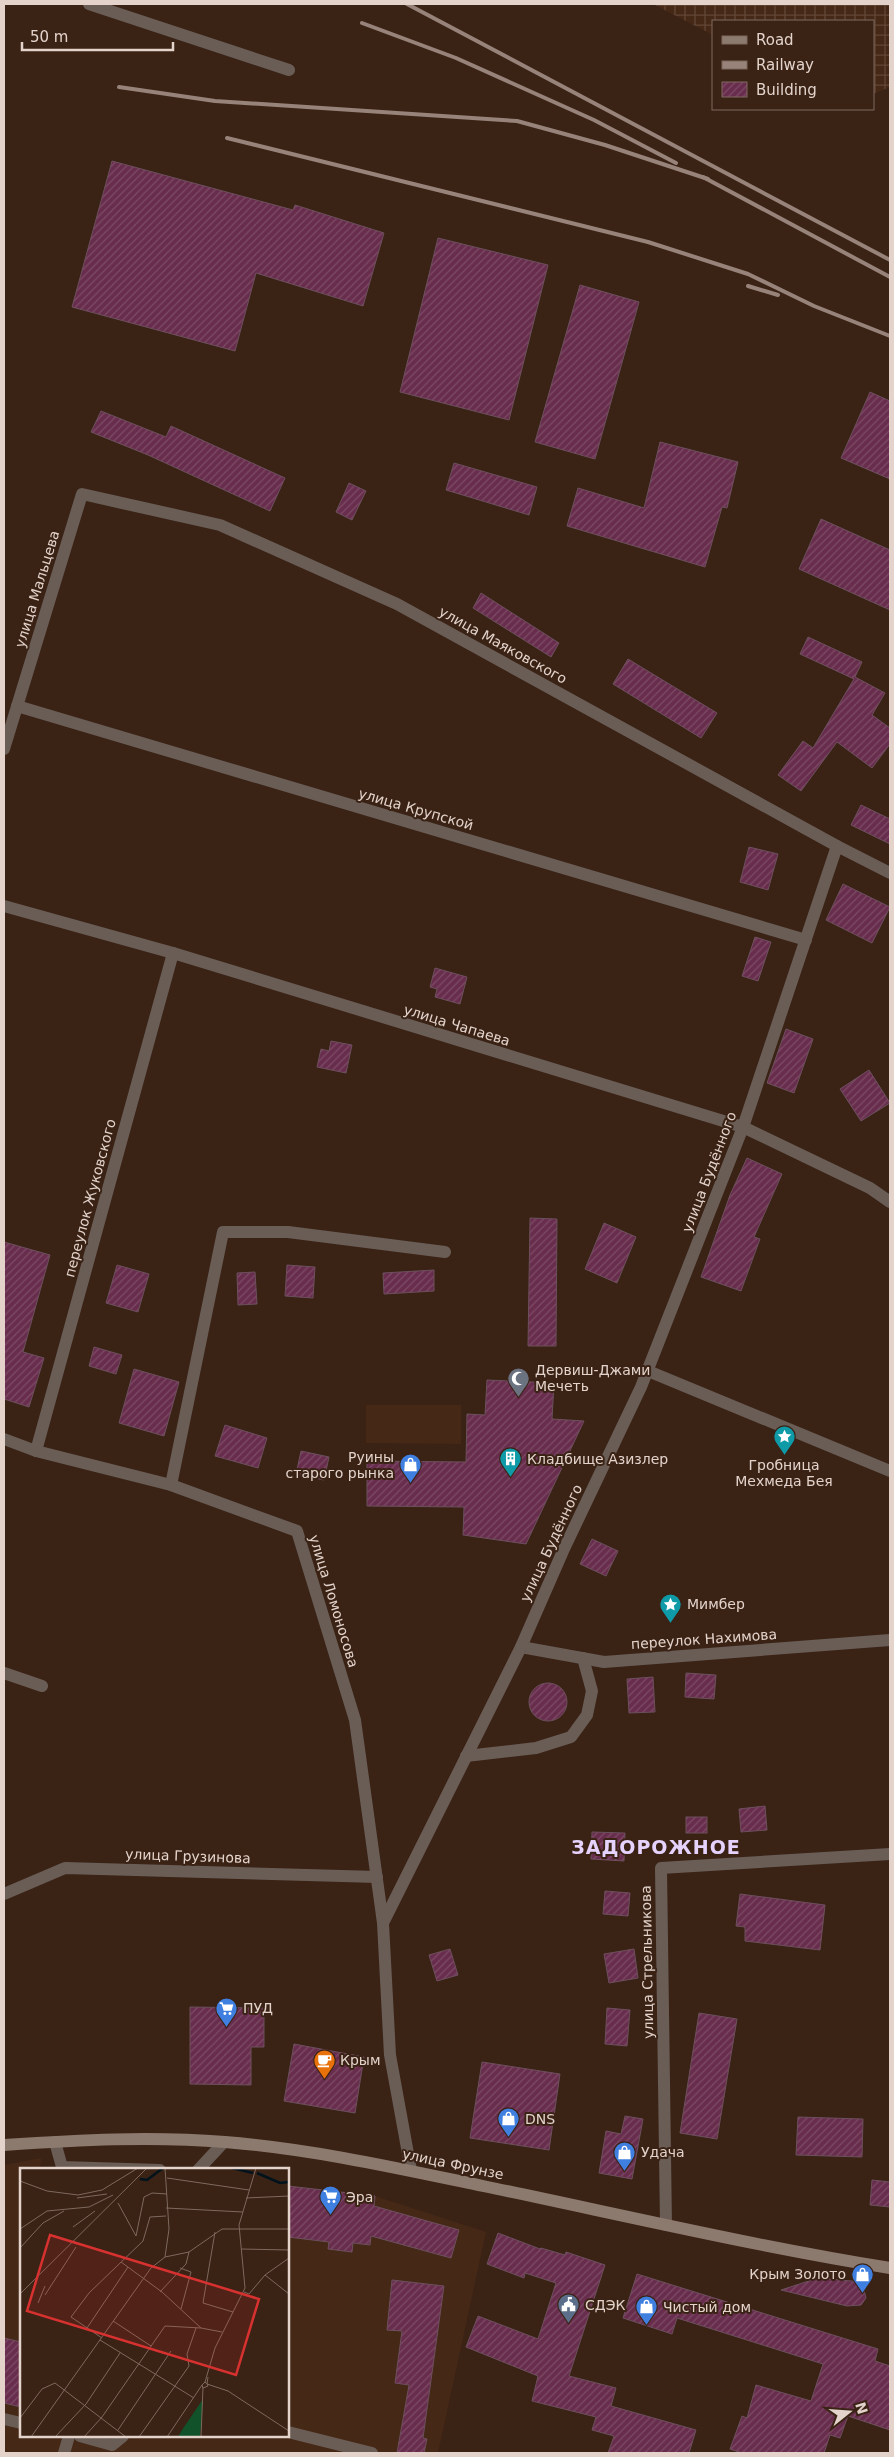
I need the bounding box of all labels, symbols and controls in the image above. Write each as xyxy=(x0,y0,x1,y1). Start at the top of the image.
scale bar xyxy=(22,20,174,52)
legend xyxy=(712,20,874,110)
text: 50 m xyxy=(30,28,68,46)
text: Road xyxy=(756,31,794,49)
text: Railway xyxy=(756,56,814,74)
text: Building xyxy=(756,81,817,99)
street label: улица Мальцева xyxy=(12,528,62,650)
street label: улица Маяковского xyxy=(436,603,570,687)
street label: улица Крупской xyxy=(357,785,475,833)
street label: улица Чапаева xyxy=(402,1001,512,1049)
street label: улица Будённого xyxy=(679,1109,739,1235)
street label: переулок Жуковского xyxy=(61,1117,119,1279)
place label: Дервиш-Джами Мечеть xyxy=(535,1362,650,1394)
mosque icon: Дервиш-Джами Мечеть xyxy=(507,1366,531,1397)
place icon: Гробница Мехмеда Бея xyxy=(772,1425,796,1456)
building icon: Кладбище Азизлер xyxy=(499,1447,523,1478)
place label: Руины старого рынка xyxy=(286,1449,394,1481)
place label: Кладбище Азизлер xyxy=(527,1451,668,1467)
shop icon: Руины старого рынка xyxy=(398,1453,422,1484)
place label: Гробница Мехмеда Бея xyxy=(735,1457,833,1489)
street label: улица Будённого xyxy=(517,1482,585,1604)
street label: улица Ломоносова xyxy=(306,1533,362,1669)
place icon: Мимбер xyxy=(659,1592,683,1623)
place label: Мимбер xyxy=(687,1596,745,1612)
street label: переулок Нахимова xyxy=(630,1626,778,1652)
district label: ЗАДОРОЖНОЕ xyxy=(571,1836,741,1858)
street label: улица Грузинова xyxy=(125,1846,251,1866)
street label: улица Стрельникова xyxy=(638,1885,656,2039)
supermarket icon: ПУД xyxy=(215,1996,239,2027)
place label: ПУД xyxy=(243,2000,273,2016)
cafe icon: Крым xyxy=(312,2048,336,2079)
place label: Крым xyxy=(340,2052,380,2068)
shop icon: DNS xyxy=(497,2107,521,2138)
place label: DNS xyxy=(525,2111,555,2127)
shop icon: Удача xyxy=(613,2140,637,2171)
place label: Удача xyxy=(641,2144,685,2160)
street label: улица Фрунзе xyxy=(401,2145,505,2183)
inset map xyxy=(20,2168,289,2437)
supermarket icon: Эра xyxy=(318,2185,342,2216)
place label: Эра xyxy=(346,2189,373,2205)
shop icon: Крым Золото xyxy=(850,2262,874,2293)
place label: Крым Золото xyxy=(749,2266,846,2282)
public building icon: СДЭК xyxy=(557,2293,581,2324)
shop icon: Чистый дом xyxy=(635,2295,659,2326)
place label: СДЭК xyxy=(585,2297,625,2313)
place label: Чистый дом xyxy=(663,2299,751,2315)
north arrow xyxy=(824,2387,874,2437)
text: N xyxy=(852,2400,871,2416)

